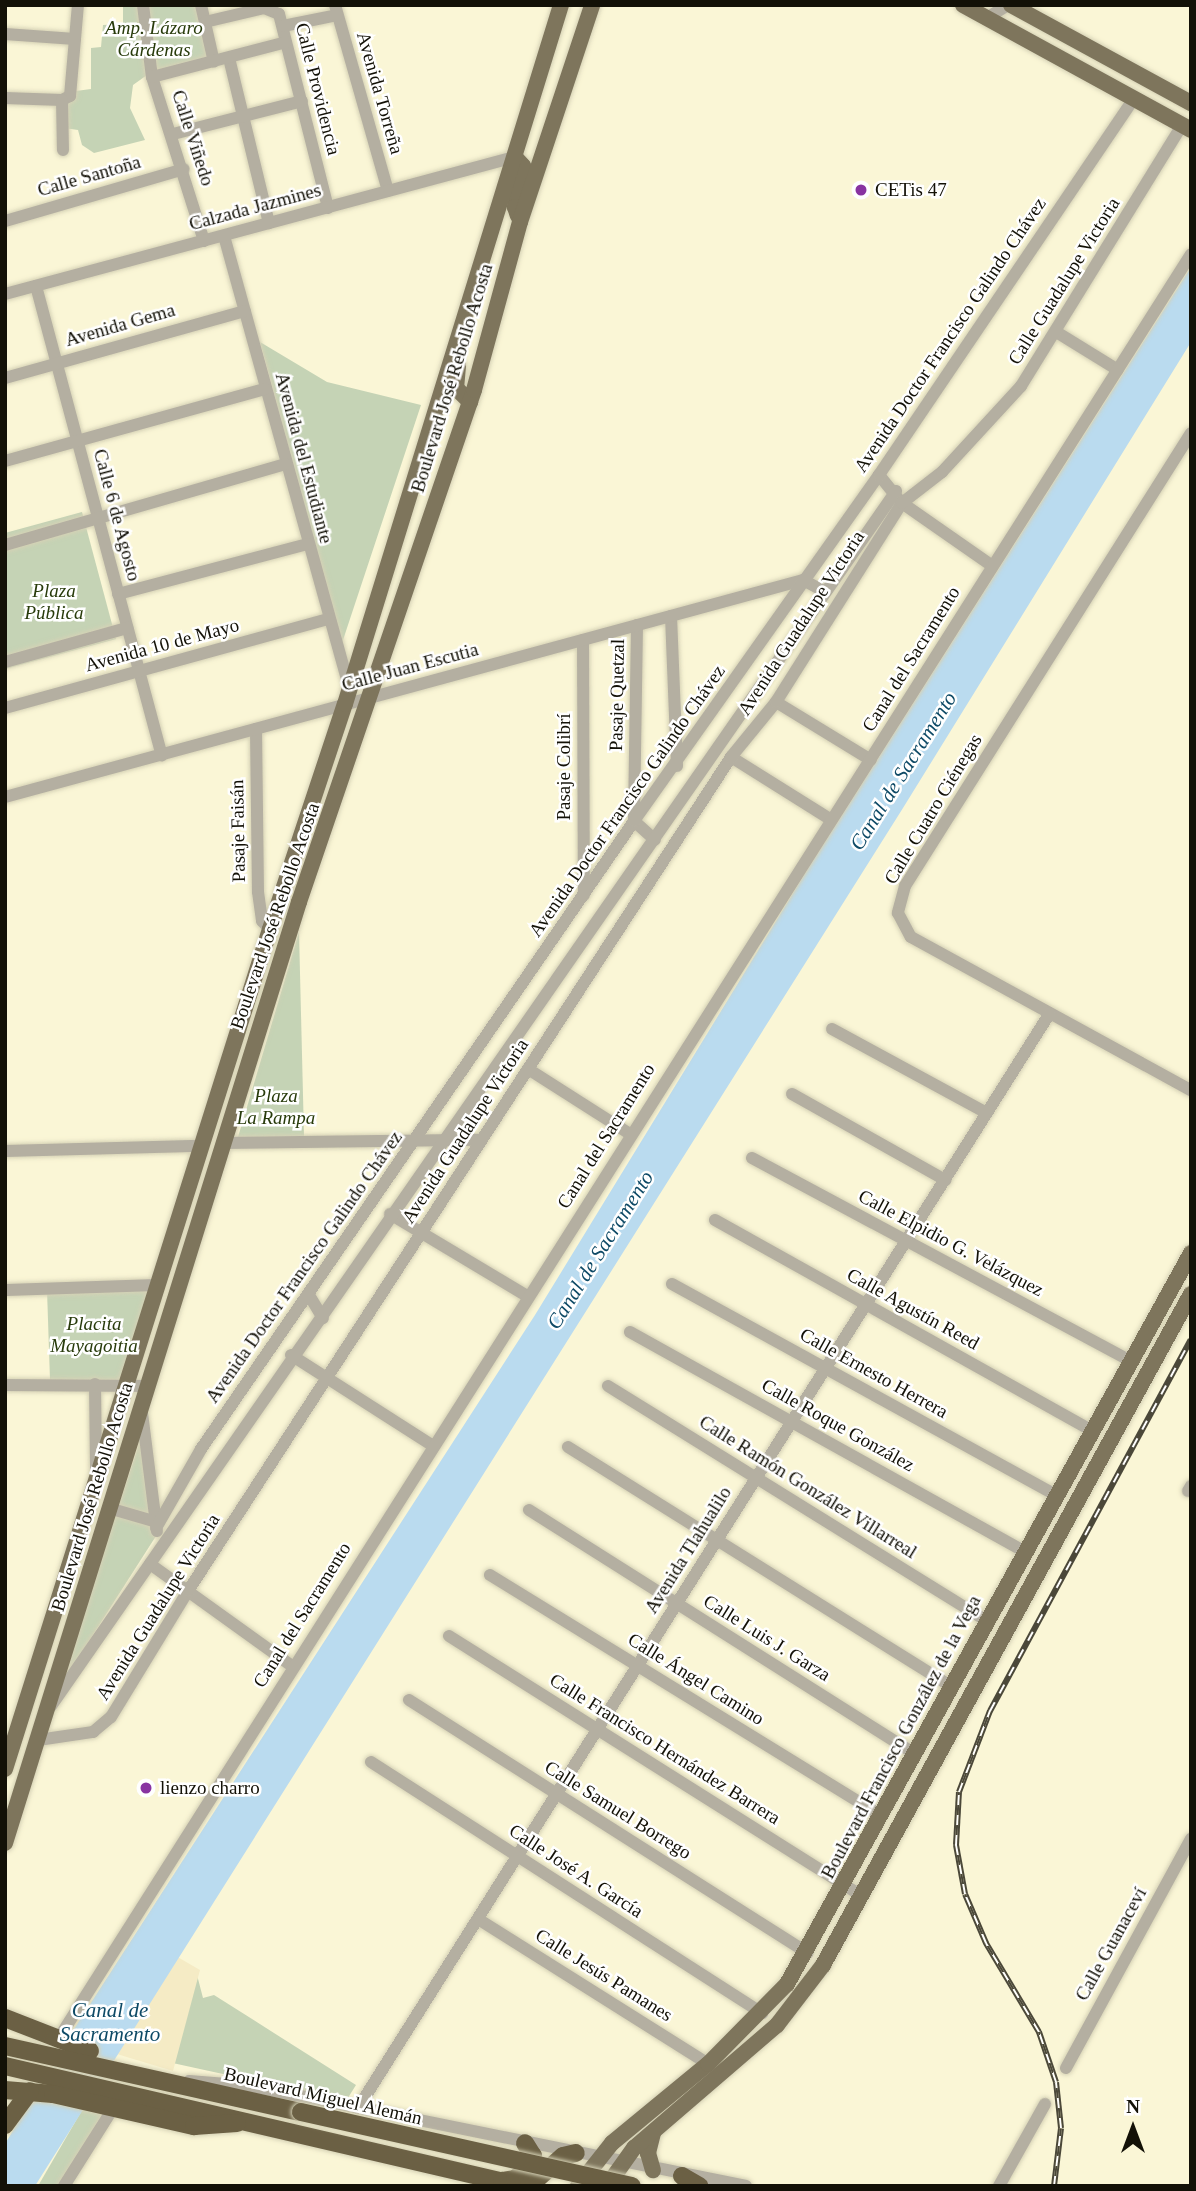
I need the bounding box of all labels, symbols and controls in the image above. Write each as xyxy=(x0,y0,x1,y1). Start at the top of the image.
park label: Amp. Lázaro Cárdenas xyxy=(105,17,203,61)
street label: Calle Providencia xyxy=(291,20,345,158)
street label: Avenida Torreña xyxy=(352,29,408,157)
street label: Calle Viñedo xyxy=(167,87,219,189)
street label: Calle Santoña xyxy=(35,150,143,202)
street label: Calzada Jazmines xyxy=(187,178,323,236)
place label: CETis 47 xyxy=(875,179,947,201)
marker: CETis 47 xyxy=(853,182,869,198)
street label: Avenida Doctor Francisco Galindo Chávez xyxy=(849,193,1051,477)
street label: Calle Guadalupe Victoria xyxy=(1003,193,1125,369)
street label: Boulevard José Rebollo Acosta xyxy=(406,260,498,496)
street label: Avenida Gema xyxy=(63,298,177,352)
street label: Avenida del Estudiante xyxy=(270,370,338,546)
street label: Calle 6 de Agosto xyxy=(88,446,146,584)
street label: Avenida Guadalupe Victoria xyxy=(733,526,869,720)
park label: Plaza Pública xyxy=(24,580,84,624)
street label: Canal del Sacramento xyxy=(857,582,965,736)
street label: Avenida 10 de Mayo xyxy=(83,613,241,677)
street label: Calle Juan Escutia xyxy=(339,638,481,696)
street label: Pasaje Quetzal xyxy=(605,639,629,751)
street label: Avenida Doctor Francisco Galindo Chávez xyxy=(524,661,730,941)
water label: Canal de Sacramento xyxy=(844,687,962,855)
street label: Pasaje Colibrí xyxy=(553,713,575,821)
street label: Calle Cuatro Ciénegas xyxy=(879,730,987,888)
street label: Pasaje Faisán xyxy=(226,779,250,883)
street label: Boulevard José Rebollo Acosta xyxy=(225,799,325,1033)
street label: Avenida Guadalupe Victoria xyxy=(397,1034,533,1228)
street label: Canal del Sacramento xyxy=(552,1059,660,1213)
park label: Plaza La Rampa xyxy=(237,1085,315,1129)
street label: Avenida Doctor Francisco Galindo Chávez xyxy=(201,1127,407,1407)
water label: Canal de Sacramento xyxy=(541,1166,659,1334)
street label: Calle Elpidio G. Velázquez xyxy=(854,1184,1048,1302)
street label: Calle Agustín Reed xyxy=(842,1263,984,1355)
park label: Placita Mayagoitia xyxy=(50,1313,138,1357)
street label: Calle Ernesto Herrera xyxy=(796,1323,952,1423)
street label: Calle Roque González xyxy=(758,1374,918,1476)
street label: Boulevard José Rebollo Acosta xyxy=(46,1379,138,1615)
street label: Calle Ramón González Villarreal xyxy=(695,1410,921,1564)
street label: Avenida Tlahualilo xyxy=(640,1482,736,1618)
street label: Avenida Guadalupe Victoria xyxy=(91,1509,225,1705)
street label: Canal del Sacramento xyxy=(248,1538,356,1692)
street label: Calle Luis J. Garza xyxy=(699,1590,835,1686)
street label: Boulevard Francisco González de la Vega xyxy=(816,1591,986,1883)
street label: Calle Ángel Camino xyxy=(624,1628,768,1730)
street label: Calle Francisco Hernández Barrera xyxy=(546,1668,784,1830)
street label: Calle Samuel Borrego xyxy=(540,1756,696,1864)
place label: lienzo charro xyxy=(160,1777,260,1799)
marker: lienzo charro xyxy=(138,1780,154,1796)
street label: Calle José A. García xyxy=(504,1819,648,1923)
street label: Calle Guanaceví xyxy=(1070,1883,1152,2005)
street label: Calle Jesús Pamanes xyxy=(531,1924,677,2026)
water label: Canal de Sacramento xyxy=(60,1997,160,2047)
street label: Boulevard Miguel Alemán xyxy=(221,2062,425,2130)
north arrow xyxy=(1098,2093,1168,2163)
text: N xyxy=(1126,2096,1140,2117)

